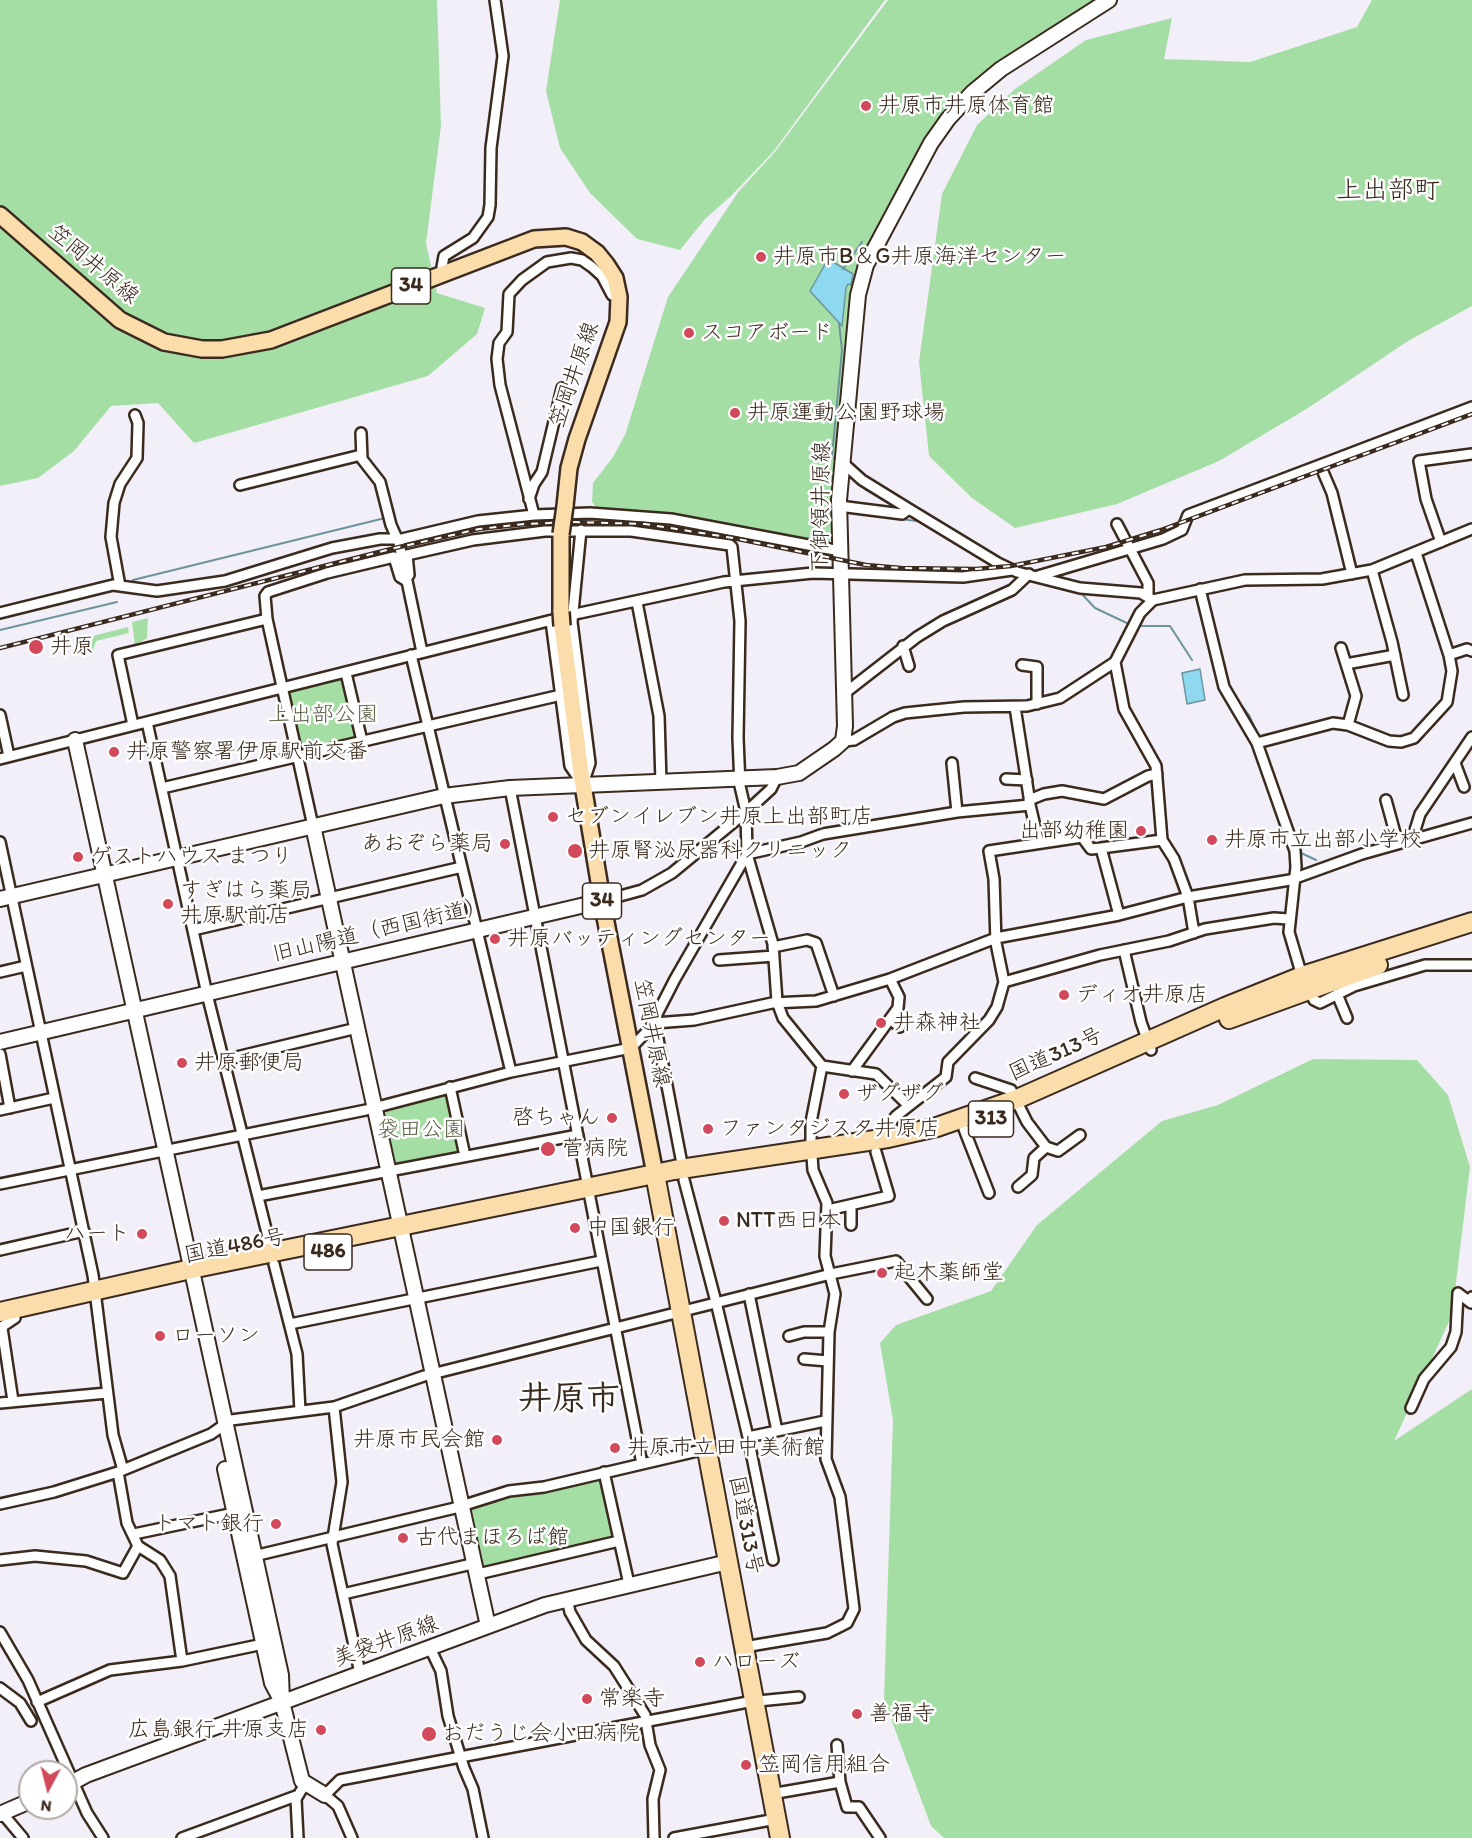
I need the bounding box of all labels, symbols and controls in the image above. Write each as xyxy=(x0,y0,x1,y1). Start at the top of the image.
place label: 井原市井原体育館 xyxy=(878,93,1054,119)
marker: 井原市井原体育館 xyxy=(859,99,873,113)
district label: 上出部町 xyxy=(1336,175,1440,207)
street label: 笠岡井原線 xyxy=(42,220,144,310)
place label: 井原市B＆G井原海洋センター xyxy=(773,244,1066,270)
marker: 井原市B＆G井原海洋センター xyxy=(754,250,768,264)
road number: 34 xyxy=(392,268,430,304)
street label: 笠岡井原線 xyxy=(545,319,605,431)
place label: スコアボード xyxy=(701,320,833,346)
marker: スコアボード xyxy=(682,326,696,340)
place label: 井原運動公園野球場 xyxy=(747,400,945,426)
marker: 井原運動公園野球場 xyxy=(728,406,742,420)
street label: 下御領井原線 xyxy=(808,441,836,573)
place label: 井原 xyxy=(50,634,94,660)
marker: 井原 xyxy=(27,638,45,656)
park label: 上出部公園 xyxy=(268,702,378,728)
place label: 井原警察署伊原駅前交番 xyxy=(126,739,368,765)
marker: 井原警察署伊原駅前交番 xyxy=(107,745,121,759)
place label: セブンイレブン井原上出部町店 xyxy=(565,804,873,830)
marker: セブンイレブン井原上出部町店 xyxy=(546,810,560,824)
place label: 出部幼稚園 xyxy=(1019,818,1129,844)
marker: 出部幼稚園 xyxy=(1134,824,1148,838)
place label: 井原市立出部小学校 xyxy=(1224,827,1422,853)
place label: あおぞら薬局 xyxy=(361,831,493,857)
marker: 井原市立出部小学校 xyxy=(1205,833,1219,847)
marker: あおぞら薬局 xyxy=(498,837,512,851)
place label: 井原腎泌尿器科クリニック xyxy=(588,838,852,864)
marker: 井原腎泌尿器科クリニック xyxy=(566,842,584,860)
place label: ゲストハウス まつり xyxy=(90,844,293,870)
marker: ゲストハウス まつり xyxy=(71,850,85,864)
place label: すぎはら薬局 井原駅前店 xyxy=(180,878,312,930)
road number: 34 xyxy=(582,883,622,919)
street label: 旧山陽道（西国街道） xyxy=(270,893,490,969)
marker: すぎはら薬局 井原駅前店 xyxy=(161,897,175,911)
place label: 井原バッティングセンター xyxy=(507,926,771,952)
marker: 井原バッティングセンター xyxy=(488,932,502,946)
street label: 笠岡井原線 xyxy=(628,976,674,1090)
place label: ディオ井原店 xyxy=(1076,982,1208,1008)
marker: ディオ井原店 xyxy=(1057,988,1071,1002)
place label: 井森神社 xyxy=(893,1010,981,1036)
marker: 井森神社 xyxy=(874,1016,888,1030)
street label: 国道313号 xyxy=(1005,1023,1107,1087)
place label: 井原郵便局 xyxy=(194,1050,304,1076)
marker: 井原郵便局 xyxy=(175,1056,189,1070)
place label: ザグザグ xyxy=(856,1081,944,1107)
marker: ザグザグ xyxy=(837,1087,851,1101)
road number: 313 xyxy=(968,1101,1014,1137)
place label: 啓ちゃん xyxy=(512,1105,600,1131)
marker: 啓ちゃん xyxy=(605,1111,619,1125)
place label: ファンタジスタ井原店 xyxy=(720,1116,940,1142)
park label: 袋田公園 xyxy=(377,1117,465,1143)
marker: ファンタジスタ井原店 xyxy=(701,1122,715,1136)
place label: 菅病院 xyxy=(562,1136,628,1162)
marker: 菅病院 xyxy=(539,1140,557,1158)
place label: NTT西日本 xyxy=(736,1208,842,1234)
marker: NTT西日本 xyxy=(717,1214,731,1228)
place label: 中国銀行 xyxy=(587,1215,675,1241)
place label: ハート xyxy=(64,1221,130,1247)
marker: 中国銀行 xyxy=(568,1221,582,1235)
street label: 国道486号 xyxy=(182,1224,288,1270)
marker: ハート xyxy=(135,1227,149,1241)
road number: 486 xyxy=(304,1234,352,1270)
place label: 起木薬師堂 xyxy=(894,1260,1004,1286)
marker: 起木薬師堂 xyxy=(875,1266,889,1280)
place label: ローソン xyxy=(172,1323,260,1349)
marker: ローソン xyxy=(153,1329,167,1343)
district label: 井原市 xyxy=(518,1380,620,1420)
place label: 井原市民会館 xyxy=(353,1427,485,1453)
marker: 井原市民会館 xyxy=(490,1433,504,1447)
place label: 井原市立田中美術館 xyxy=(627,1435,825,1461)
marker: 井原市立田中美術館 xyxy=(608,1441,622,1455)
street label: 国道313号 xyxy=(722,1473,768,1577)
place label: トマト銀行 xyxy=(154,1511,264,1537)
marker: トマト銀行 xyxy=(269,1517,283,1531)
place label: 古代まほろば館 xyxy=(415,1525,569,1551)
marker: 古代まほろば館 xyxy=(396,1531,410,1545)
street label: 美袋井原線 xyxy=(330,1611,442,1673)
place label: ハローズ xyxy=(712,1649,800,1675)
marker: ハローズ xyxy=(693,1655,707,1669)
place label: 常楽寺 xyxy=(599,1686,665,1712)
marker: 常楽寺 xyxy=(580,1692,594,1706)
place label: 善福寺 xyxy=(869,1701,935,1727)
marker: 善福寺 xyxy=(850,1707,864,1721)
place label: 広島銀行 井原支店 xyxy=(128,1717,309,1743)
place label: おだうじ会小田病院 xyxy=(442,1721,640,1747)
marker: 広島銀行 井原支店 xyxy=(314,1723,328,1737)
marker: おだうじ会小田病院 xyxy=(420,1725,438,1743)
place label: 笠岡信用組合 xyxy=(758,1752,890,1778)
marker: 笠岡信用組合 xyxy=(739,1758,753,1772)
north arrow xyxy=(18,1760,78,1820)
text: N xyxy=(39,1796,53,1816)

